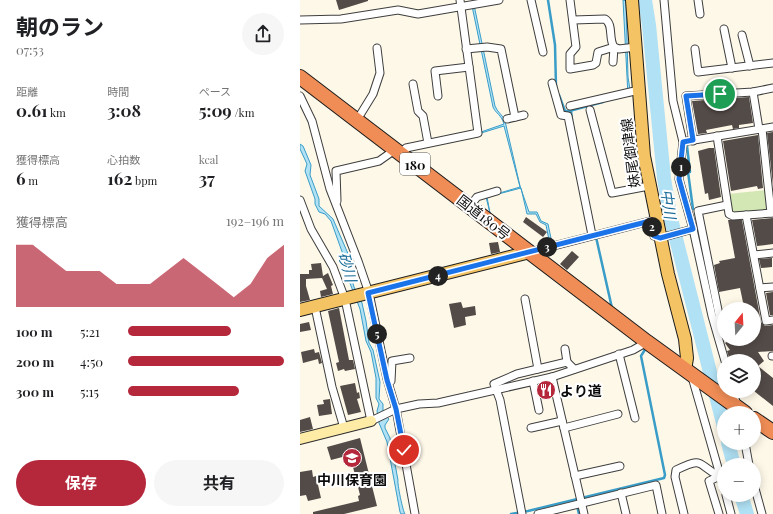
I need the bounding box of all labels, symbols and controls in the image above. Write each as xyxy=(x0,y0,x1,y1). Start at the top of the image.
text: 朝のラン xyxy=(16,11,104,41)
button: share xyxy=(242,13,284,55)
text: 07:53 xyxy=(16,41,44,58)
pin xyxy=(703,77,737,111)
icon: arrive xyxy=(709,83,731,105)
text: 距離 xyxy=(16,84,38,99)
text: 時間 xyxy=(107,84,129,99)
text: ペース xyxy=(199,84,231,99)
text: 0.61 xyxy=(16,99,48,121)
text: 3:08 xyxy=(107,99,141,121)
text: 5:09 xyxy=(199,99,232,121)
text: km xyxy=(48,105,66,120)
text: /km xyxy=(232,105,254,120)
street label: 妹尾御津線 xyxy=(616,117,644,189)
text: 獲得標高 xyxy=(16,152,60,167)
text: 心拍数 xyxy=(107,152,140,167)
text: kcal xyxy=(199,152,218,167)
road number: 180 xyxy=(400,153,430,175)
pin: 1 xyxy=(671,157,691,177)
text: 1 xyxy=(679,159,683,174)
text: 6 xyxy=(16,167,26,189)
text: 162 xyxy=(107,167,132,189)
text: 37 xyxy=(199,167,215,189)
text: m xyxy=(26,173,38,188)
text: bpm xyxy=(132,173,157,188)
water label: 中川 xyxy=(657,188,681,222)
street label: 国道180号 xyxy=(453,190,515,244)
text: 192–196 m xyxy=(226,212,284,229)
text: 獲得標高 xyxy=(16,213,68,230)
pin: 2 xyxy=(642,217,662,237)
text: 2 xyxy=(649,219,655,234)
pin: 3 xyxy=(537,237,557,257)
text: 3 xyxy=(544,239,550,254)
water label: 砂川 xyxy=(334,250,362,286)
pin: 4 xyxy=(428,266,448,286)
text: 4 xyxy=(435,268,441,283)
north arrow xyxy=(717,302,761,346)
map controls xyxy=(717,302,761,502)
text: 100 m xyxy=(16,323,53,340)
text: 5:21 xyxy=(80,323,100,340)
pin: 5 xyxy=(367,324,387,344)
text: 5 xyxy=(374,326,380,341)
text: 200 m xyxy=(16,353,54,370)
text: 4:50 xyxy=(80,353,103,370)
button: layers xyxy=(717,354,761,398)
restaurant icon: より道 xyxy=(535,379,557,401)
place label: より道 xyxy=(560,381,602,400)
text: 300 m xyxy=(16,383,54,400)
text: 5:15 xyxy=(80,383,99,400)
button: + xyxy=(717,406,761,450)
pin xyxy=(387,433,421,467)
icon: check xyxy=(393,439,415,461)
school or university icon: 中川保育園 xyxy=(341,447,363,469)
button: − xyxy=(717,458,761,502)
button: 保存 xyxy=(16,460,146,506)
button: 共有 xyxy=(154,460,284,506)
place label: 中川保育園 xyxy=(317,470,387,489)

